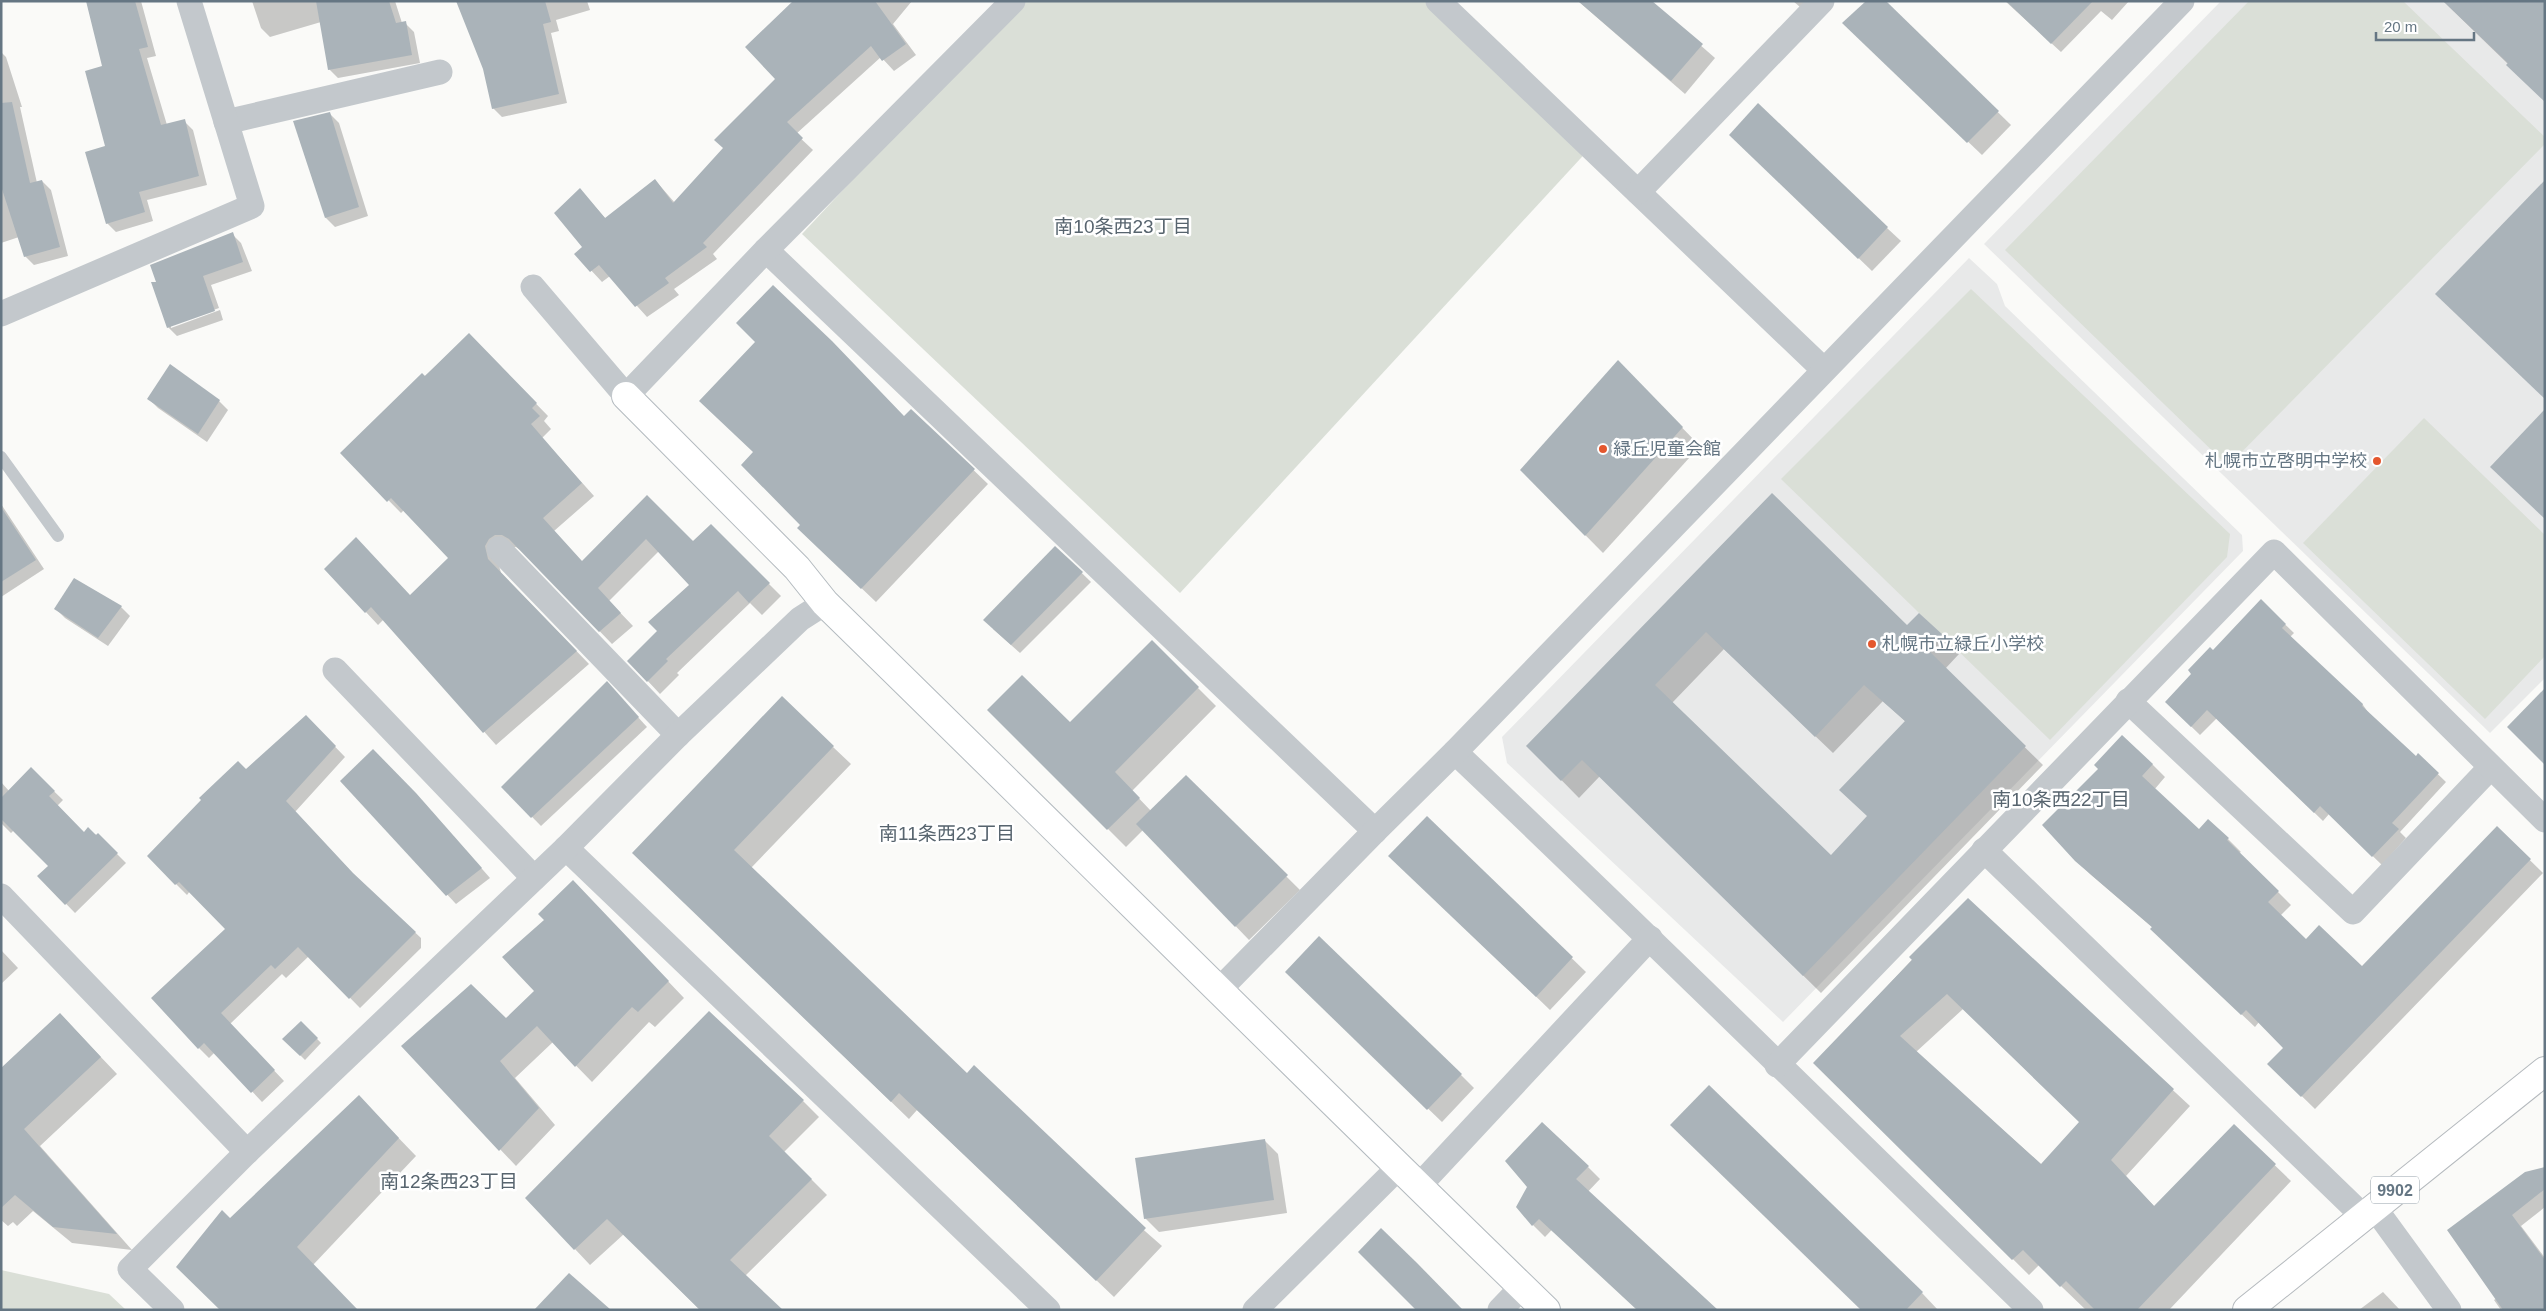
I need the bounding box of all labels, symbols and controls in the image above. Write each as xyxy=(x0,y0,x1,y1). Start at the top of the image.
scale bar xyxy=(2376,10,2474,42)
text: 20 m xyxy=(2384,18,2417,35)
district label: 南10条西23丁目 xyxy=(1054,216,1192,237)
place label: 緑丘児童会館 xyxy=(1613,439,1721,459)
marker: 緑丘児童会館 xyxy=(1597,443,1609,455)
place label: 札幌市立啓明中学校 xyxy=(2205,451,2367,471)
marker: 札幌市立啓明中学校 xyxy=(2371,455,2383,467)
place label: 札幌市立緑丘小学校 xyxy=(1882,634,2044,654)
marker: 札幌市立緑丘小学校 xyxy=(1866,638,1878,650)
district label: 南10条西22丁目 xyxy=(1992,789,2130,810)
district label: 南11条西23丁目 xyxy=(879,823,1015,844)
district label: 南12条西23丁目 xyxy=(380,1171,518,1192)
road number: 9902 xyxy=(2371,1176,2419,1204)

